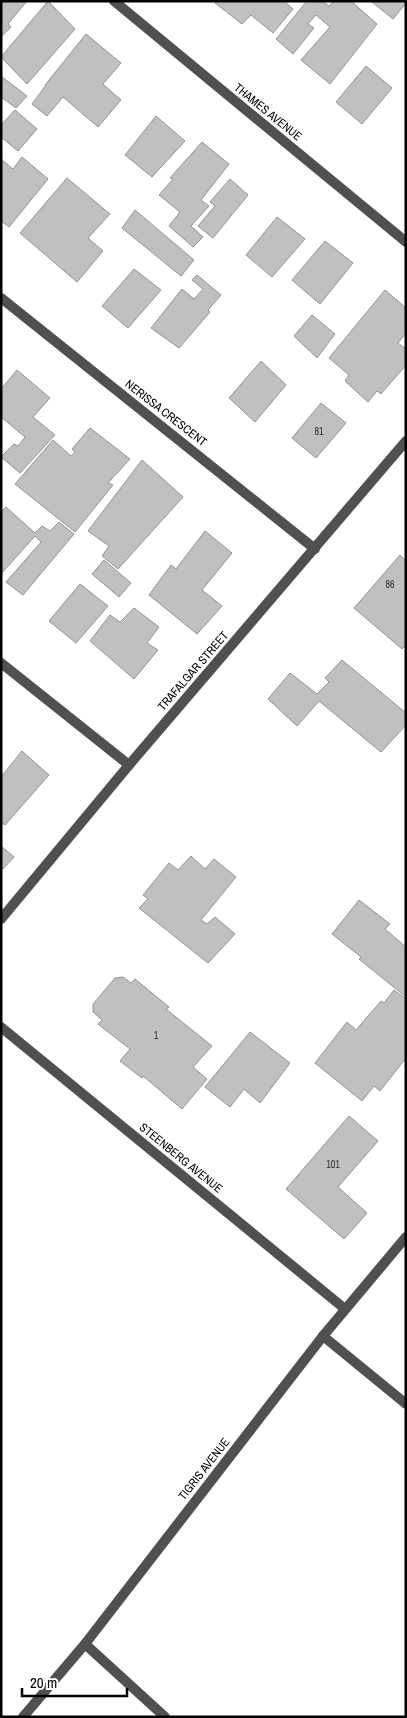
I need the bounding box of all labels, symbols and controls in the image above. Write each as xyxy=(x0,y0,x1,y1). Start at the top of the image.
street label: THAMES AVENUE xyxy=(231,80,305,144)
street label: NERISSA CRESCENT xyxy=(122,376,210,450)
house number: 81 xyxy=(314,425,324,438)
house number: 86 xyxy=(385,578,395,591)
street label: TRAFALGAR STREET xyxy=(154,628,232,714)
house number: 1 xyxy=(154,1029,159,1042)
street label: STEENBERG AVENUE xyxy=(136,1119,226,1197)
house number: 101 xyxy=(326,1158,340,1171)
street label: TIGRIS AVENUE xyxy=(175,1435,233,1503)
scale bar xyxy=(22,1666,128,1698)
text: 20 m xyxy=(30,1672,57,1693)

